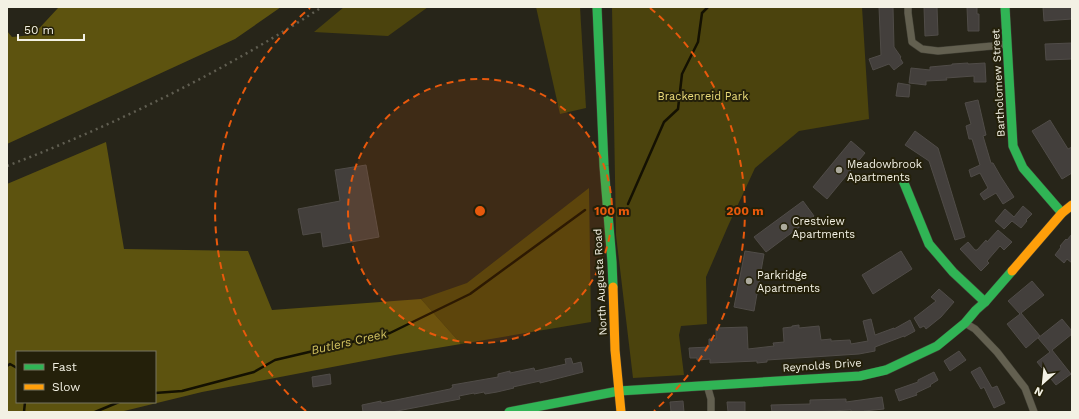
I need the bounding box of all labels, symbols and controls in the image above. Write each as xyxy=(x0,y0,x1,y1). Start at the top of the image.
scale bar xyxy=(18,16,84,42)
text: 50 m xyxy=(24,23,54,37)
street label: Bartholomew Street xyxy=(989,28,1008,137)
park label: Brackenreid Park xyxy=(658,90,749,103)
place label: Meadowbrook Apartments xyxy=(847,158,922,184)
marker: Meadowbrook Apartments xyxy=(834,165,844,175)
centre of rings xyxy=(473,204,487,218)
text: 100 m xyxy=(594,204,630,218)
text: 200 m xyxy=(726,204,764,218)
place label: Crestview Apartments xyxy=(792,215,855,241)
marker: Crestview Apartments xyxy=(779,222,789,232)
street label: North Augusta Road xyxy=(591,228,610,336)
place label: Parkridge Apartments xyxy=(757,269,820,295)
marker: Parkridge Apartments xyxy=(744,276,754,286)
water label: Butlers Creek xyxy=(310,326,389,358)
legend xyxy=(16,351,156,403)
street label: Reynolds Drive xyxy=(782,356,862,375)
text: Fast xyxy=(52,360,77,374)
north arrow xyxy=(1023,363,1063,403)
text: Slow xyxy=(52,380,80,394)
text: N xyxy=(1032,384,1045,399)

